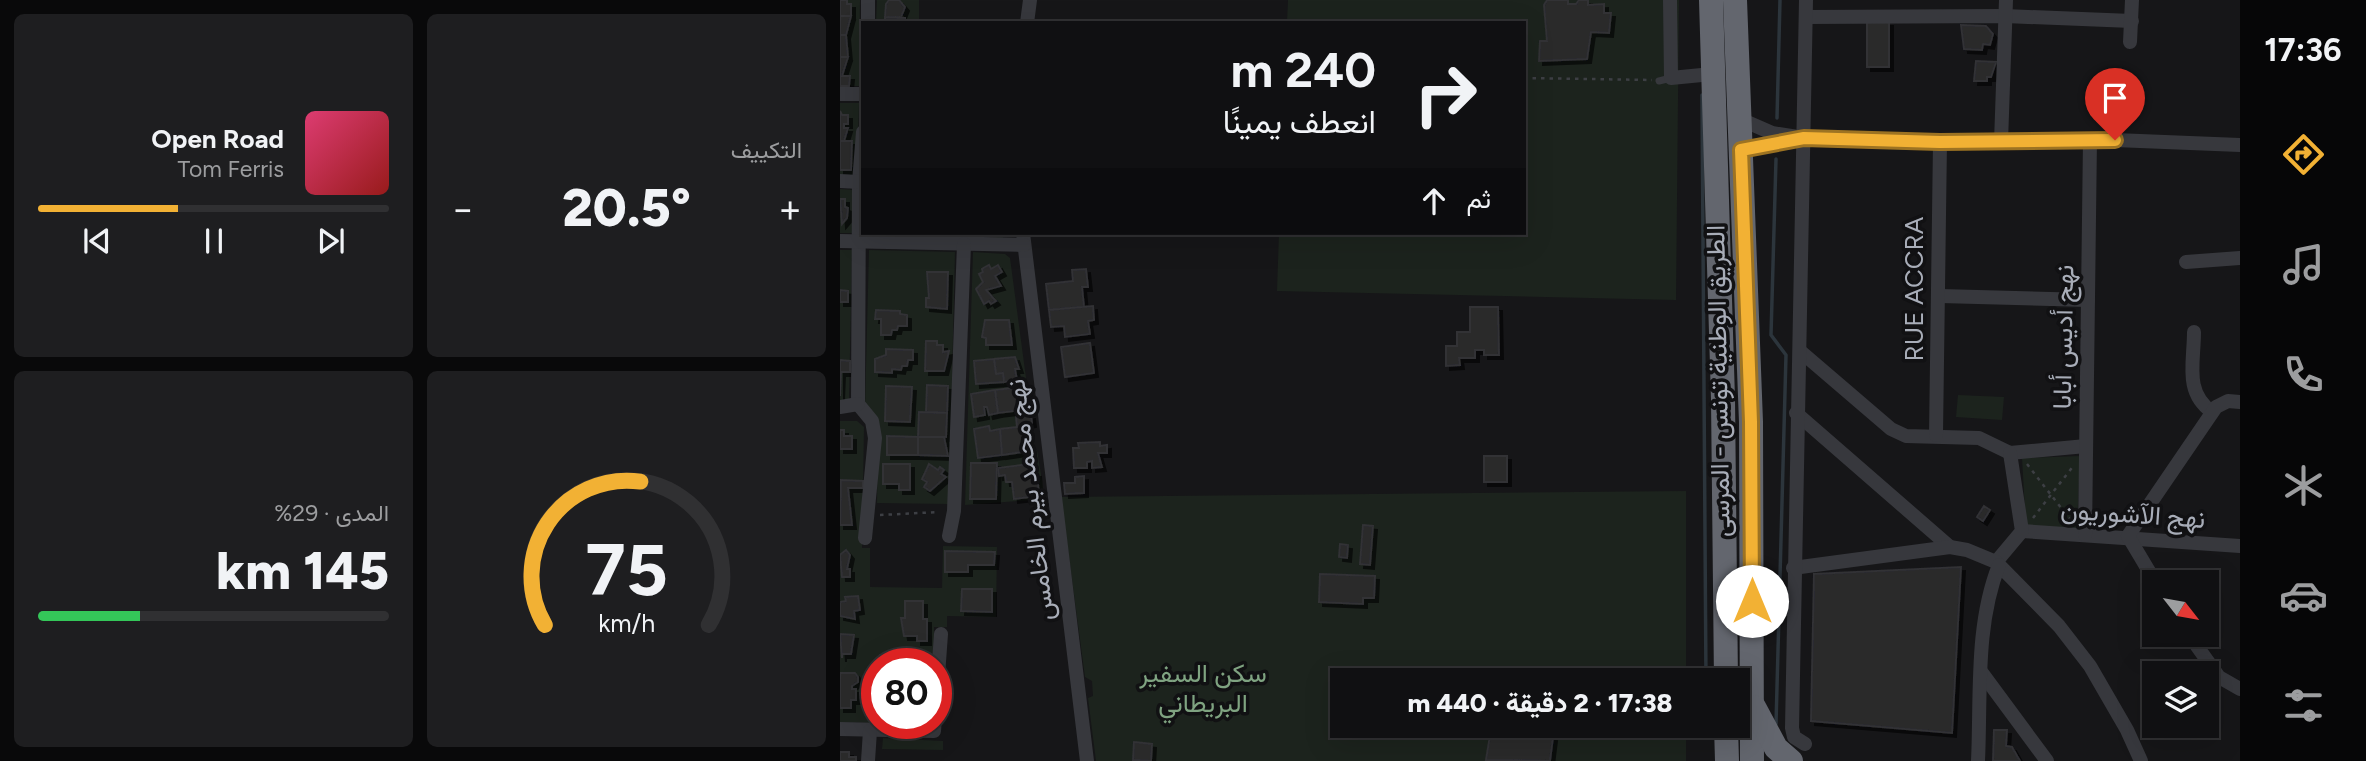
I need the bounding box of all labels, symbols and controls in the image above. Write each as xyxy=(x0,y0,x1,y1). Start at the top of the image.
text: 17:36 xyxy=(2264,31,2342,69)
text: 240 m xyxy=(1230,40,1376,99)
icon: right xyxy=(1400,49,1491,140)
pin xyxy=(2085,68,2145,140)
icon: arrive xyxy=(2096,79,2134,117)
text: انعطف يمينًا xyxy=(1223,103,1376,141)
text: Open Road xyxy=(151,123,284,155)
icon: directions xyxy=(2279,130,2328,179)
text: التكييف xyxy=(731,136,802,164)
text: Tom Ferris xyxy=(178,155,284,183)
text: 20.5° xyxy=(562,177,691,239)
icon: ahead xyxy=(1415,182,1453,220)
text: ثم xyxy=(1467,183,1491,215)
text: − xyxy=(451,186,475,232)
text: + xyxy=(778,186,802,232)
street label: RUE ACCRA xyxy=(1898,216,1930,361)
icon: previous xyxy=(78,222,116,260)
icon: pause xyxy=(195,222,233,260)
icon: next xyxy=(312,222,350,260)
street label: الطريق الوطنية تونس - المرسى xyxy=(1699,225,1737,537)
icon: music xyxy=(2279,240,2328,289)
street label: نهج أديس أبابا xyxy=(2046,264,2082,410)
icon: phone xyxy=(2279,350,2328,399)
street label: نهج محمد بيرم الخامس xyxy=(999,377,1063,623)
icon: climate xyxy=(2279,461,2328,510)
street label: نهج الآشوريون xyxy=(2059,493,2206,537)
text: المدى · 29% xyxy=(274,499,389,527)
text: 75 xyxy=(585,526,668,613)
text: 145 km xyxy=(216,540,389,602)
position arrow xyxy=(1715,564,1789,638)
north arrow xyxy=(2142,570,2219,648)
map controls xyxy=(2142,570,2219,738)
icon: car xyxy=(2279,571,2328,620)
text: km/h xyxy=(598,608,655,638)
speed limit sign: 80 xyxy=(861,648,952,739)
park label: سكن السفير البريطاني xyxy=(1138,657,1267,724)
button: layers xyxy=(2142,661,2219,738)
icon: filters xyxy=(2279,681,2328,730)
text: 17:38 · 2 دقيقة · 440 m xyxy=(1408,687,1672,719)

